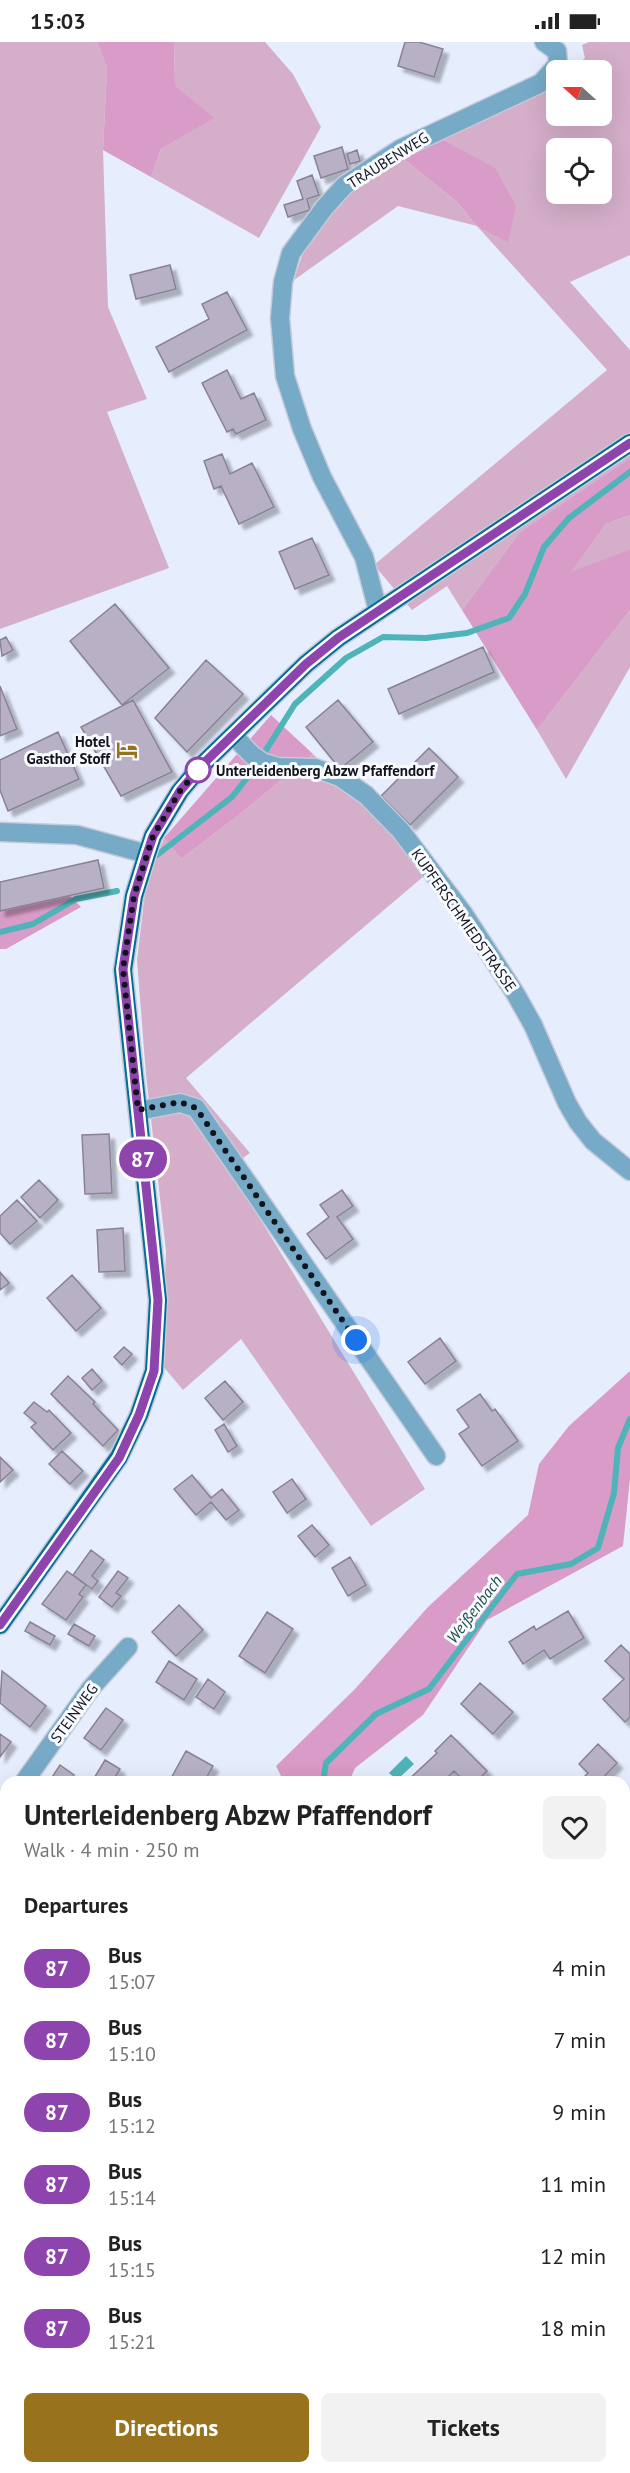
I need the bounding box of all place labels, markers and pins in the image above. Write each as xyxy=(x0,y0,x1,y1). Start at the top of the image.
place label: Hotel Gasthof Stoff xyxy=(27,732,111,768)
hotel icon: Hotel Gasthof Stoff xyxy=(115,738,139,762)
marker: Unterleidenberg Abzw Pfaffendorf xyxy=(185,757,211,783)
place label: Unterleidenberg Abzw Pfaffendorf xyxy=(216,761,435,780)

